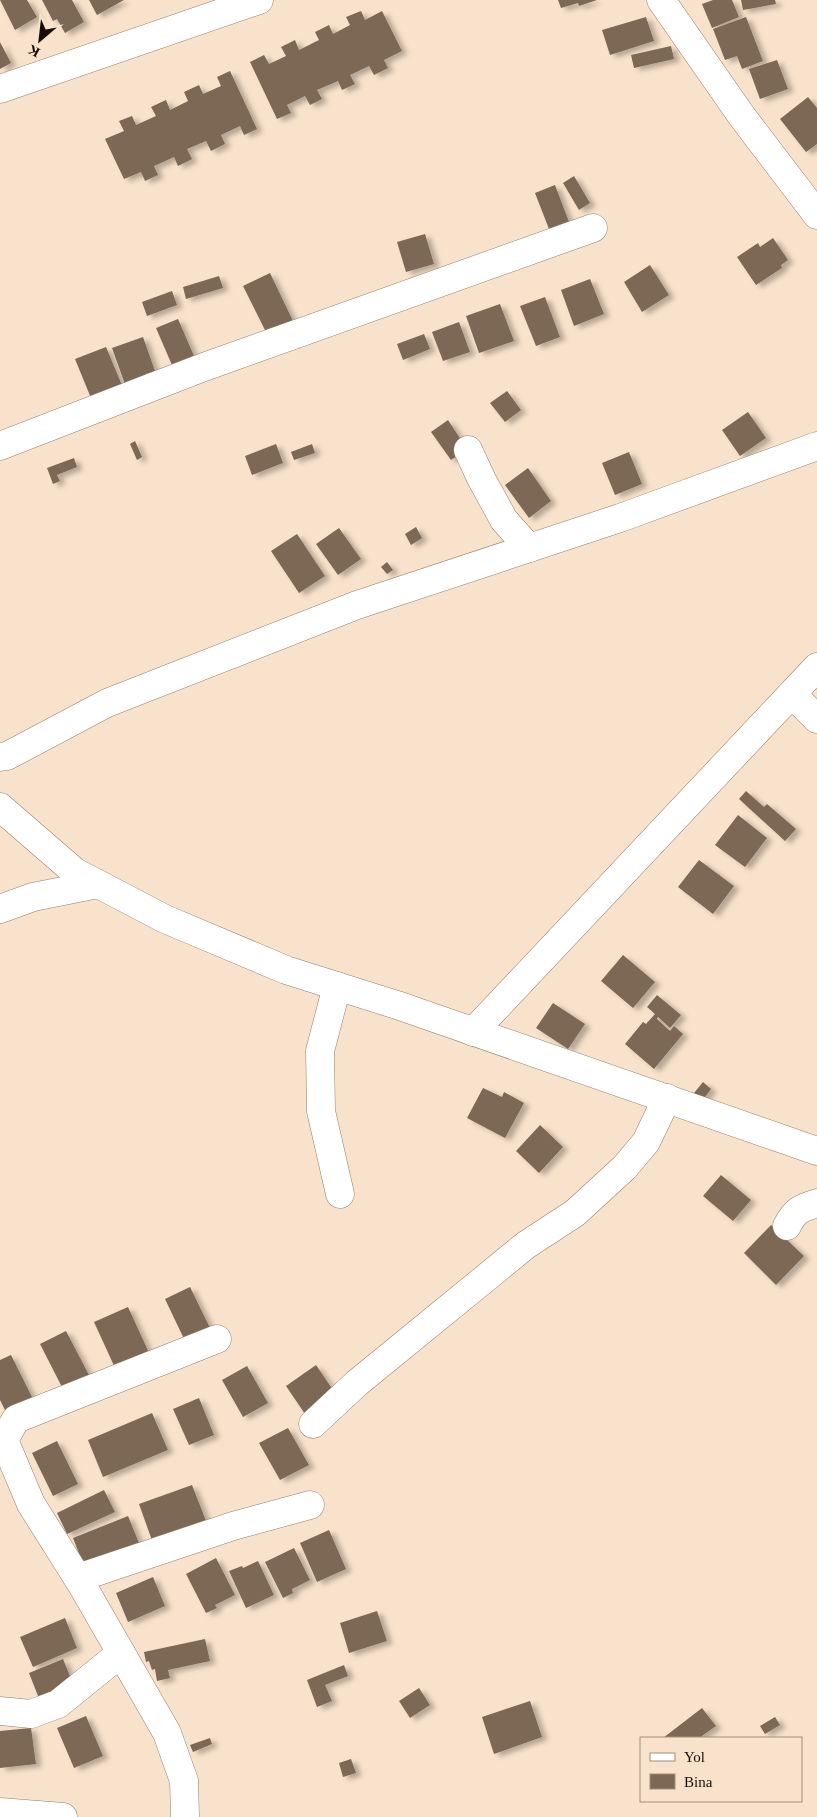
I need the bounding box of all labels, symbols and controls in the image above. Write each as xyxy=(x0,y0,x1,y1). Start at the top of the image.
north arrow xyxy=(15,15,65,65)
text: K xyxy=(26,42,42,60)
legend xyxy=(640,1737,802,1802)
text: Yol xyxy=(684,1749,705,1765)
text: Bina xyxy=(684,1774,713,1790)

